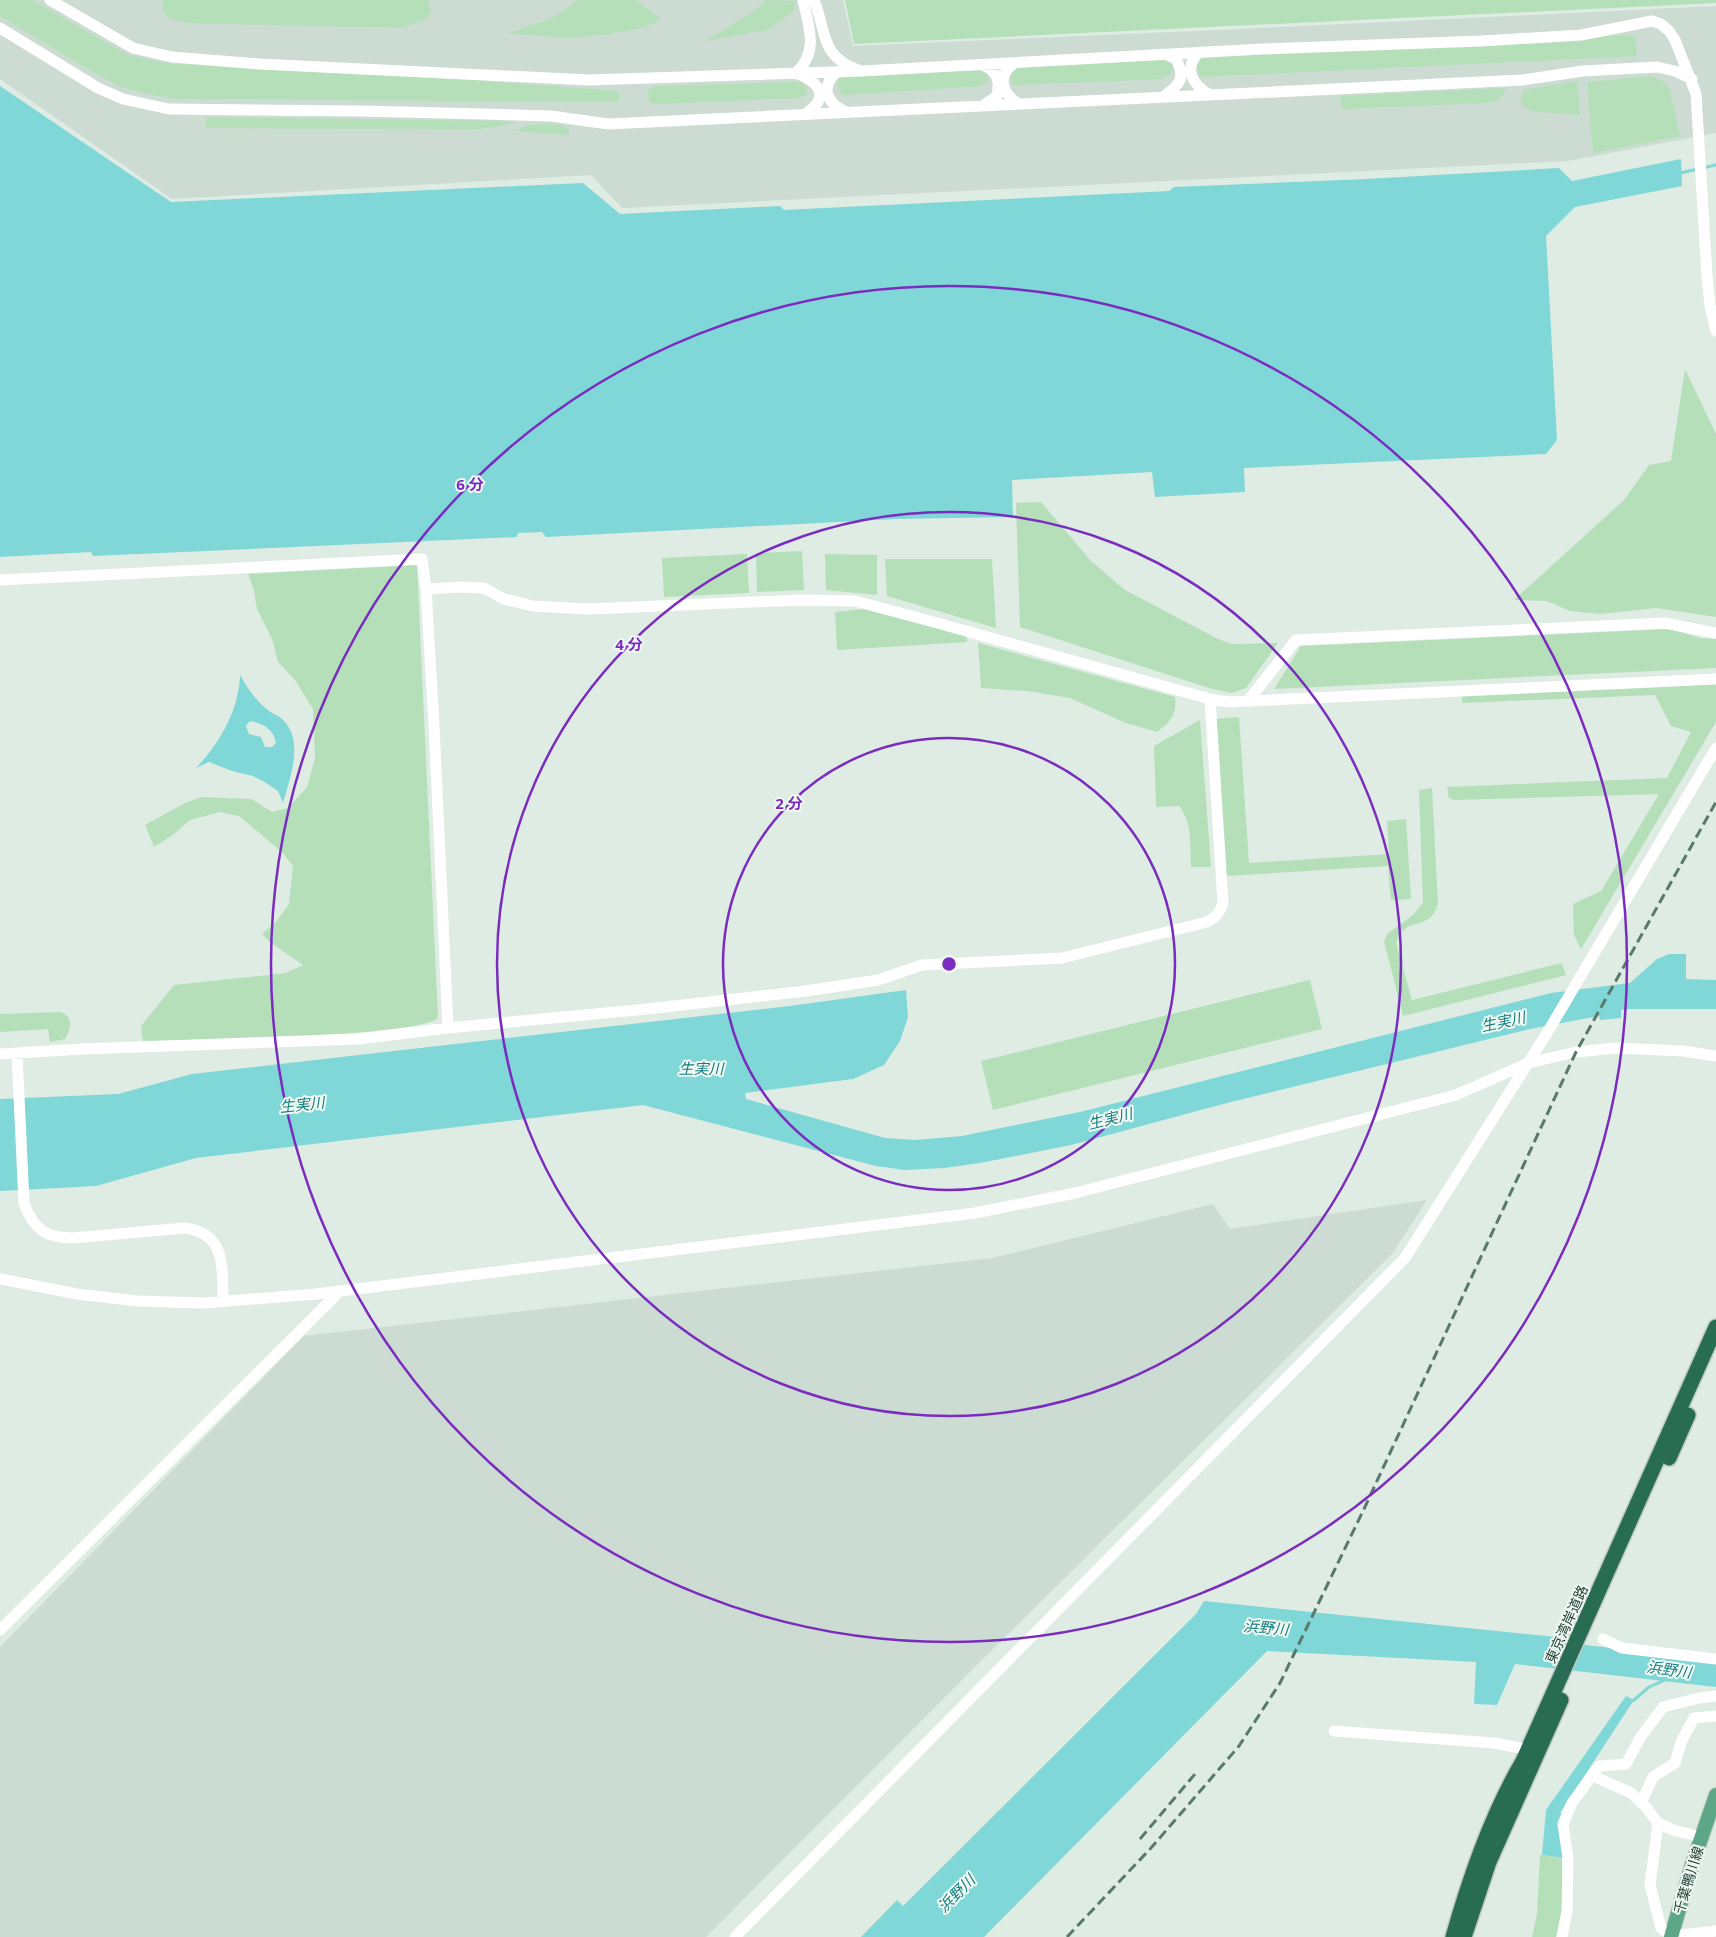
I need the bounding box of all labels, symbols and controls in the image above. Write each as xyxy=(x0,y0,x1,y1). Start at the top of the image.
text: 6 分 xyxy=(456,474,484,494)
text: 4 分 xyxy=(615,634,643,654)
text: 2 分 xyxy=(775,793,803,813)
centre of rings xyxy=(940,955,958,973)
water label: 生実川 xyxy=(1479,1006,1529,1035)
water label: 生実川 xyxy=(678,1058,725,1078)
water label: 生実川 xyxy=(279,1091,327,1116)
water label: 生実川 xyxy=(1086,1102,1136,1133)
street label: 東京湾岸道路 xyxy=(1540,1582,1592,1666)
water label: 浜野川 xyxy=(1243,1615,1291,1639)
water label: 浜野川 xyxy=(1645,1656,1695,1682)
street label: 千葉鴨川線 xyxy=(1669,1844,1707,1916)
water label: 浜野川 xyxy=(933,1869,980,1916)

